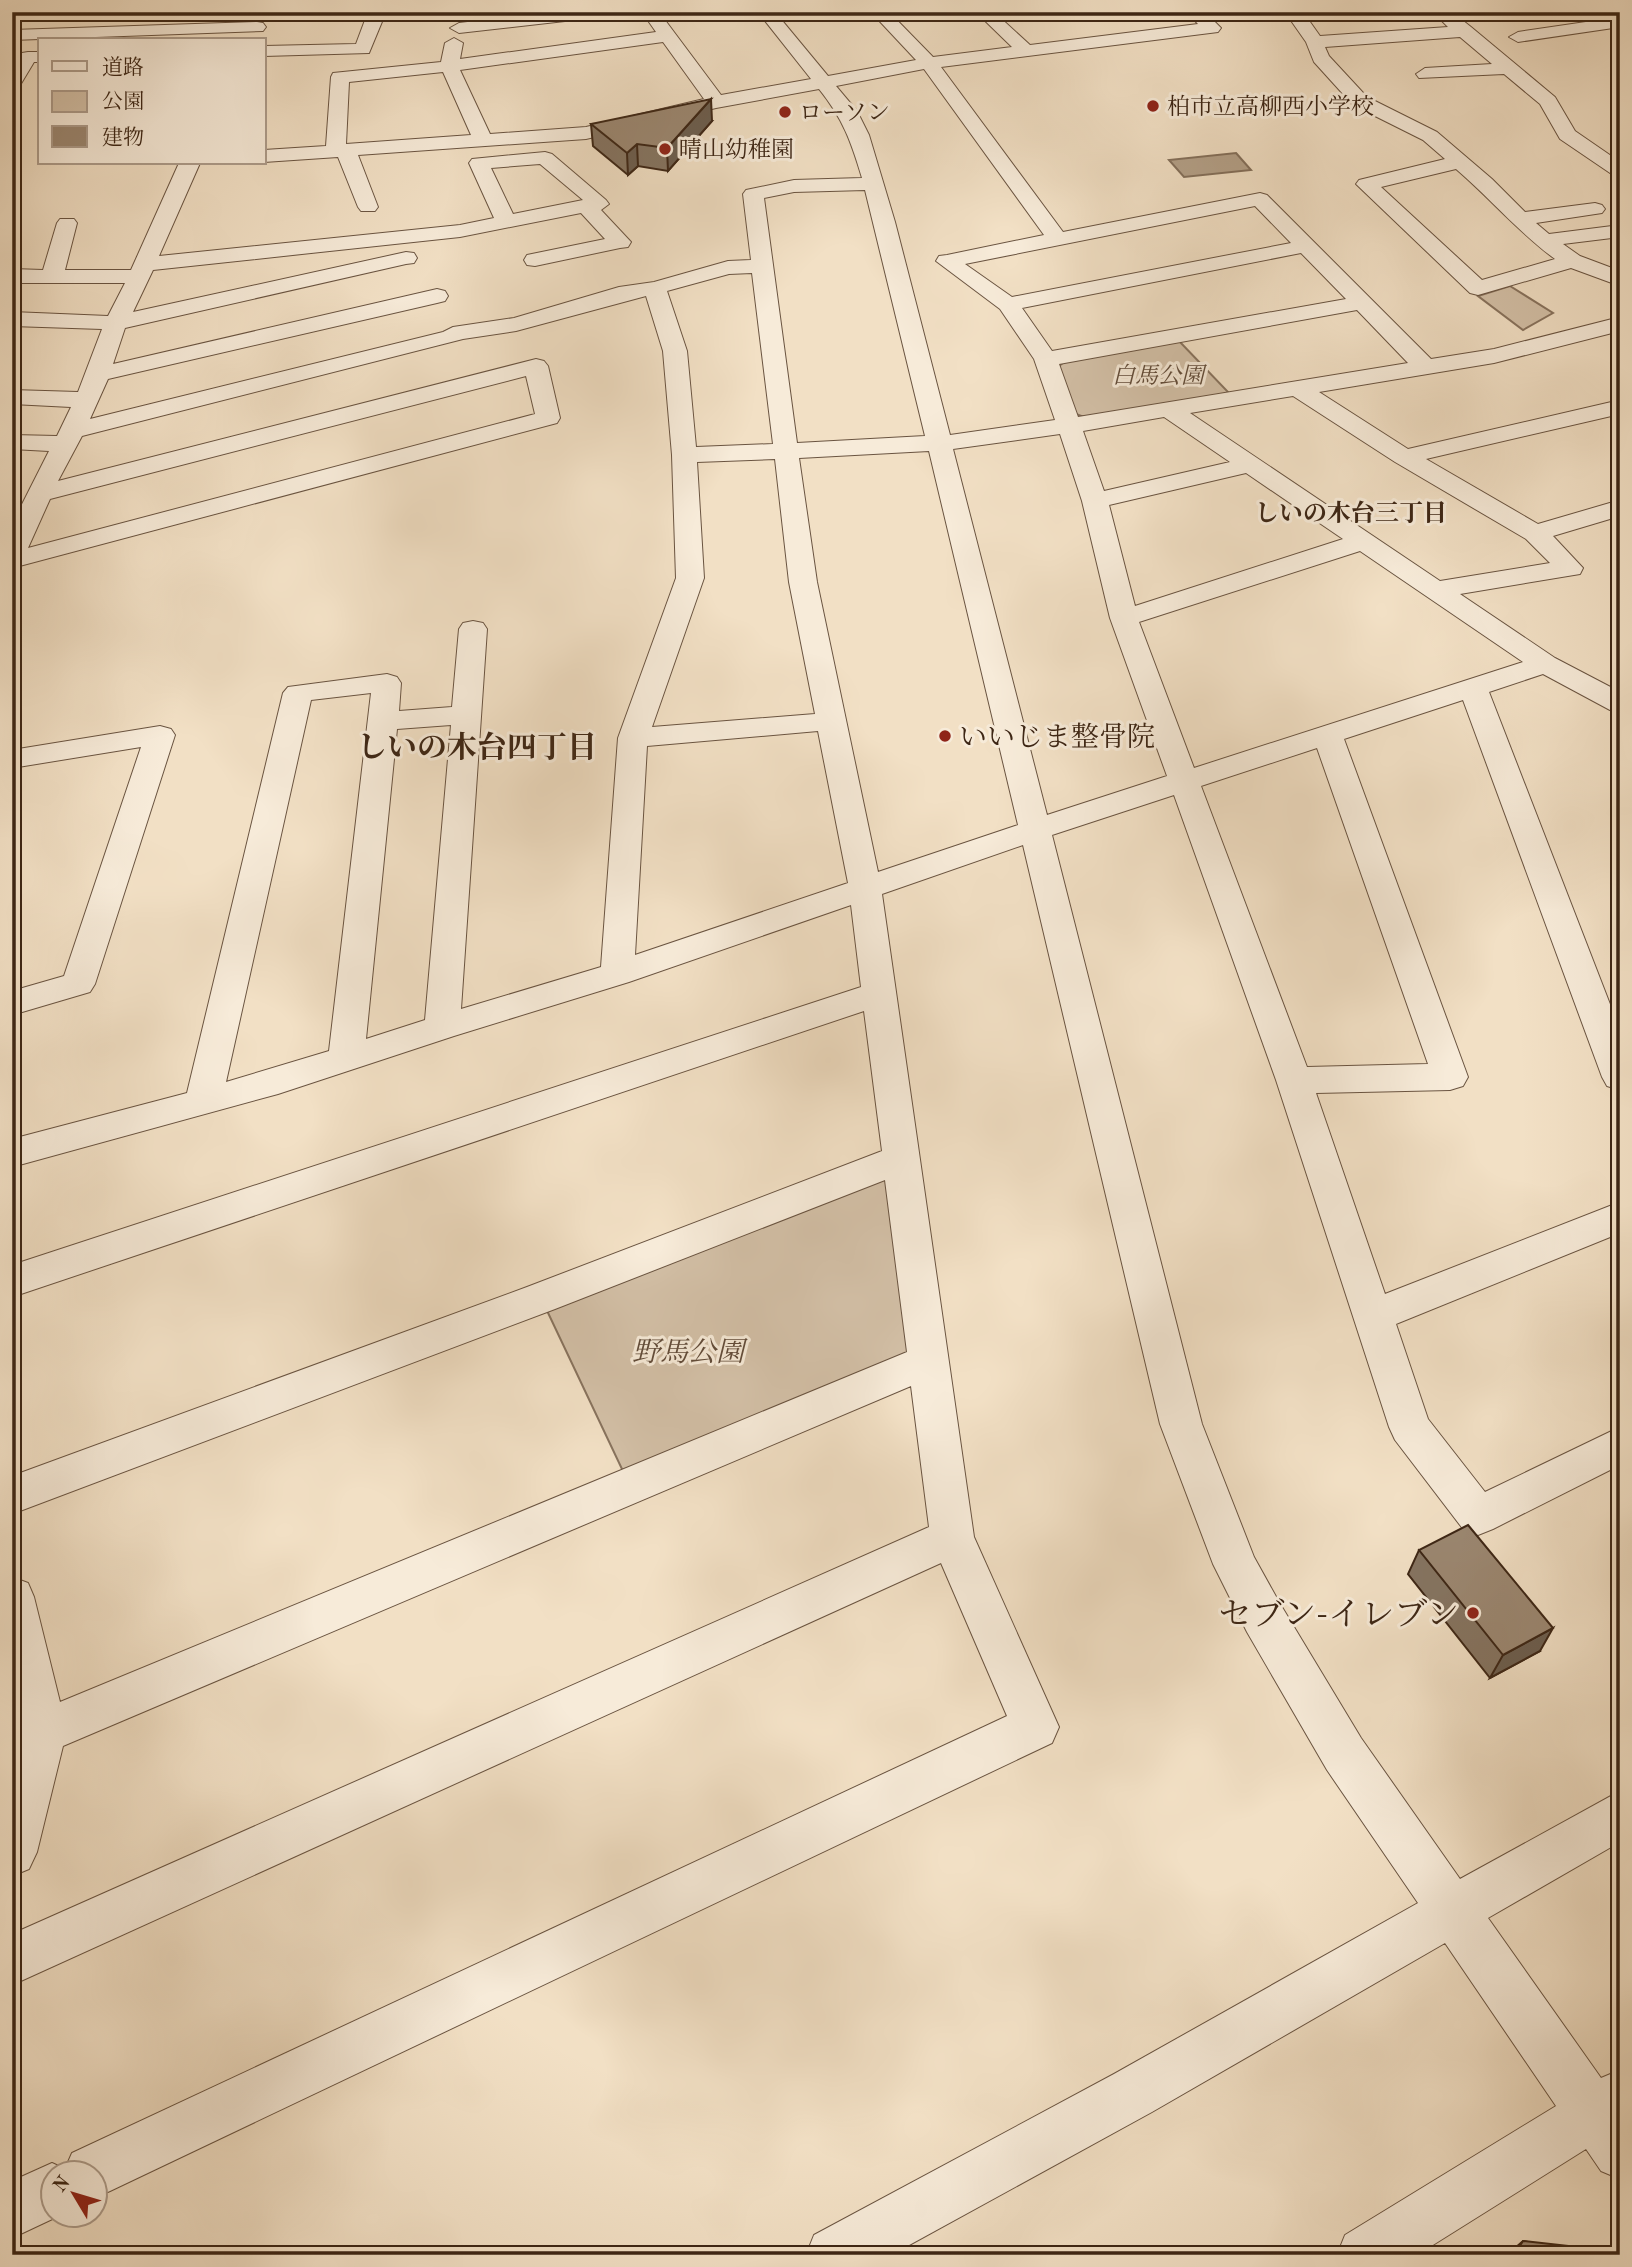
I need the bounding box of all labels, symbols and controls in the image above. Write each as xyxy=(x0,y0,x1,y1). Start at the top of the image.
legend xyxy=(38,38,266,164)
text: 道路 xyxy=(102,56,144,79)
text: 公園 xyxy=(102,90,144,113)
place label: 柏市立高柳西小学校 xyxy=(1167,94,1374,119)
marker: 柏市立高柳西小学校 xyxy=(1145,98,1161,114)
place label: ローソン xyxy=(799,102,890,125)
marker: ローソン xyxy=(777,104,793,120)
text: 建物 xyxy=(102,126,144,149)
place label: 晴山幼稚園 xyxy=(679,137,794,162)
marker: 晴山幼稚園 xyxy=(657,141,673,157)
park label: 白馬公園 xyxy=(1112,363,1208,388)
district label: しいの木台三丁目 xyxy=(1255,500,1447,527)
place label: いいじま整骨院 xyxy=(959,722,1155,753)
marker: いいじま整骨院 xyxy=(937,728,953,744)
district label: しいの木台四丁目 xyxy=(357,731,597,764)
park label: 野馬公園 xyxy=(632,1337,748,1368)
place label: セブン-イレブン xyxy=(1218,1598,1459,1633)
marker: セブン-イレブン xyxy=(1465,1605,1481,1621)
north arrow xyxy=(38,2158,108,2228)
text: N xyxy=(51,2173,75,2197)

